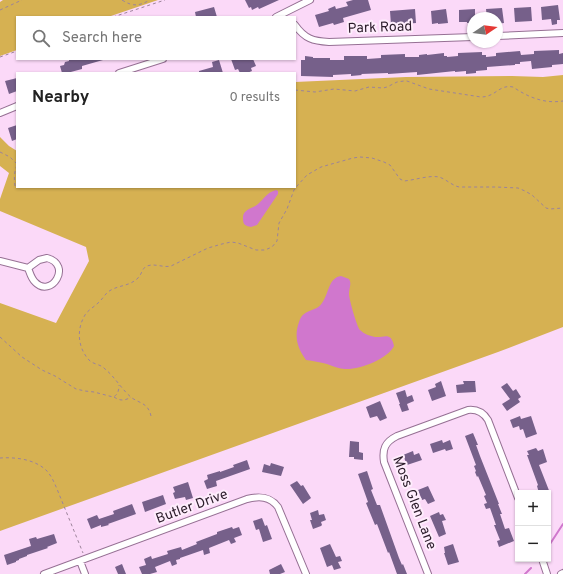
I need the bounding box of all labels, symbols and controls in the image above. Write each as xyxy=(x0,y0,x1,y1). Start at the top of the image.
north arrow xyxy=(467,12,503,48)
search box xyxy=(16,16,296,60)
street label: Park Road xyxy=(347,18,413,38)
icon: search xyxy=(30,27,52,49)
text: Search here xyxy=(62,29,142,48)
text: Nearby xyxy=(32,87,89,109)
text: 0 results xyxy=(229,90,280,106)
street label: Moss Glen Lane xyxy=(388,454,440,552)
street label: Butler Drive xyxy=(154,486,230,528)
map controls xyxy=(515,490,551,562)
button: + xyxy=(515,490,551,526)
button: − xyxy=(515,526,551,562)

